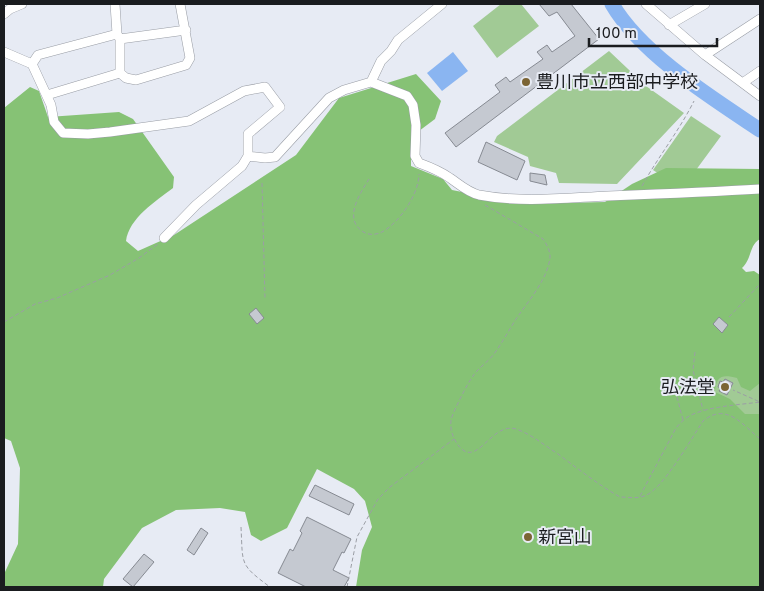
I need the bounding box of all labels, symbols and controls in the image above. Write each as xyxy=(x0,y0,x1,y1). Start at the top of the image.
scale bar xyxy=(589,15,716,47)
text: 100 m xyxy=(596,25,637,44)
place label: 豊川市立西部中学校 xyxy=(536,72,698,95)
marker: 豊川市立西部中学校 xyxy=(520,76,532,88)
place label: 弘法堂 xyxy=(661,377,715,400)
marker: 弘法堂 xyxy=(719,381,731,393)
place label: 新宮山 xyxy=(538,527,592,550)
marker: 新宮山 xyxy=(522,531,534,543)

